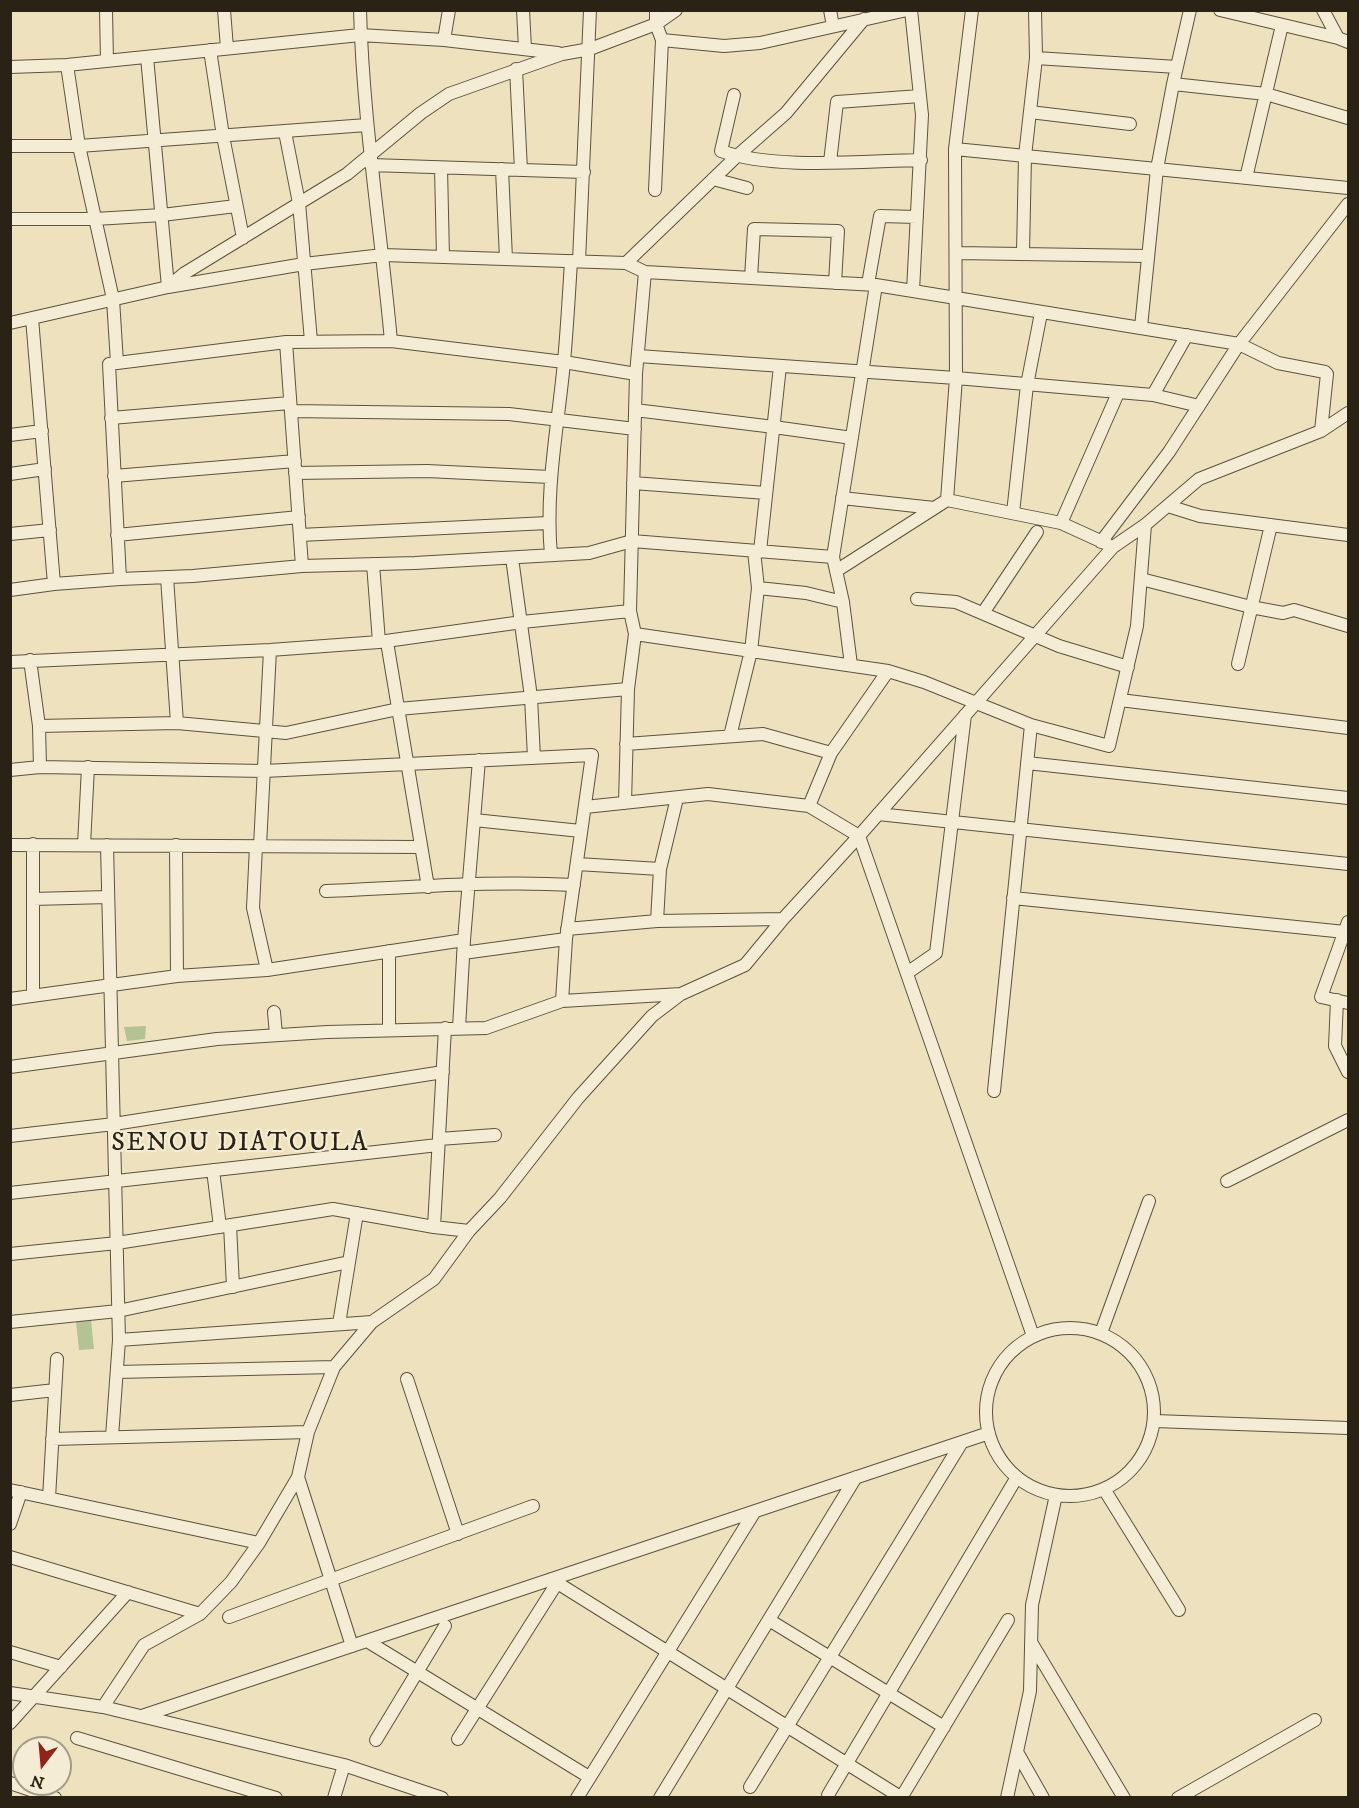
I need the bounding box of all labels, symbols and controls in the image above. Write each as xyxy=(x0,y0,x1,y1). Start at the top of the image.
district label: SENOU DIATOULA xyxy=(111,1129,369,1161)
north arrow xyxy=(12,1736,72,1796)
text: N xyxy=(29,1770,47,1793)

